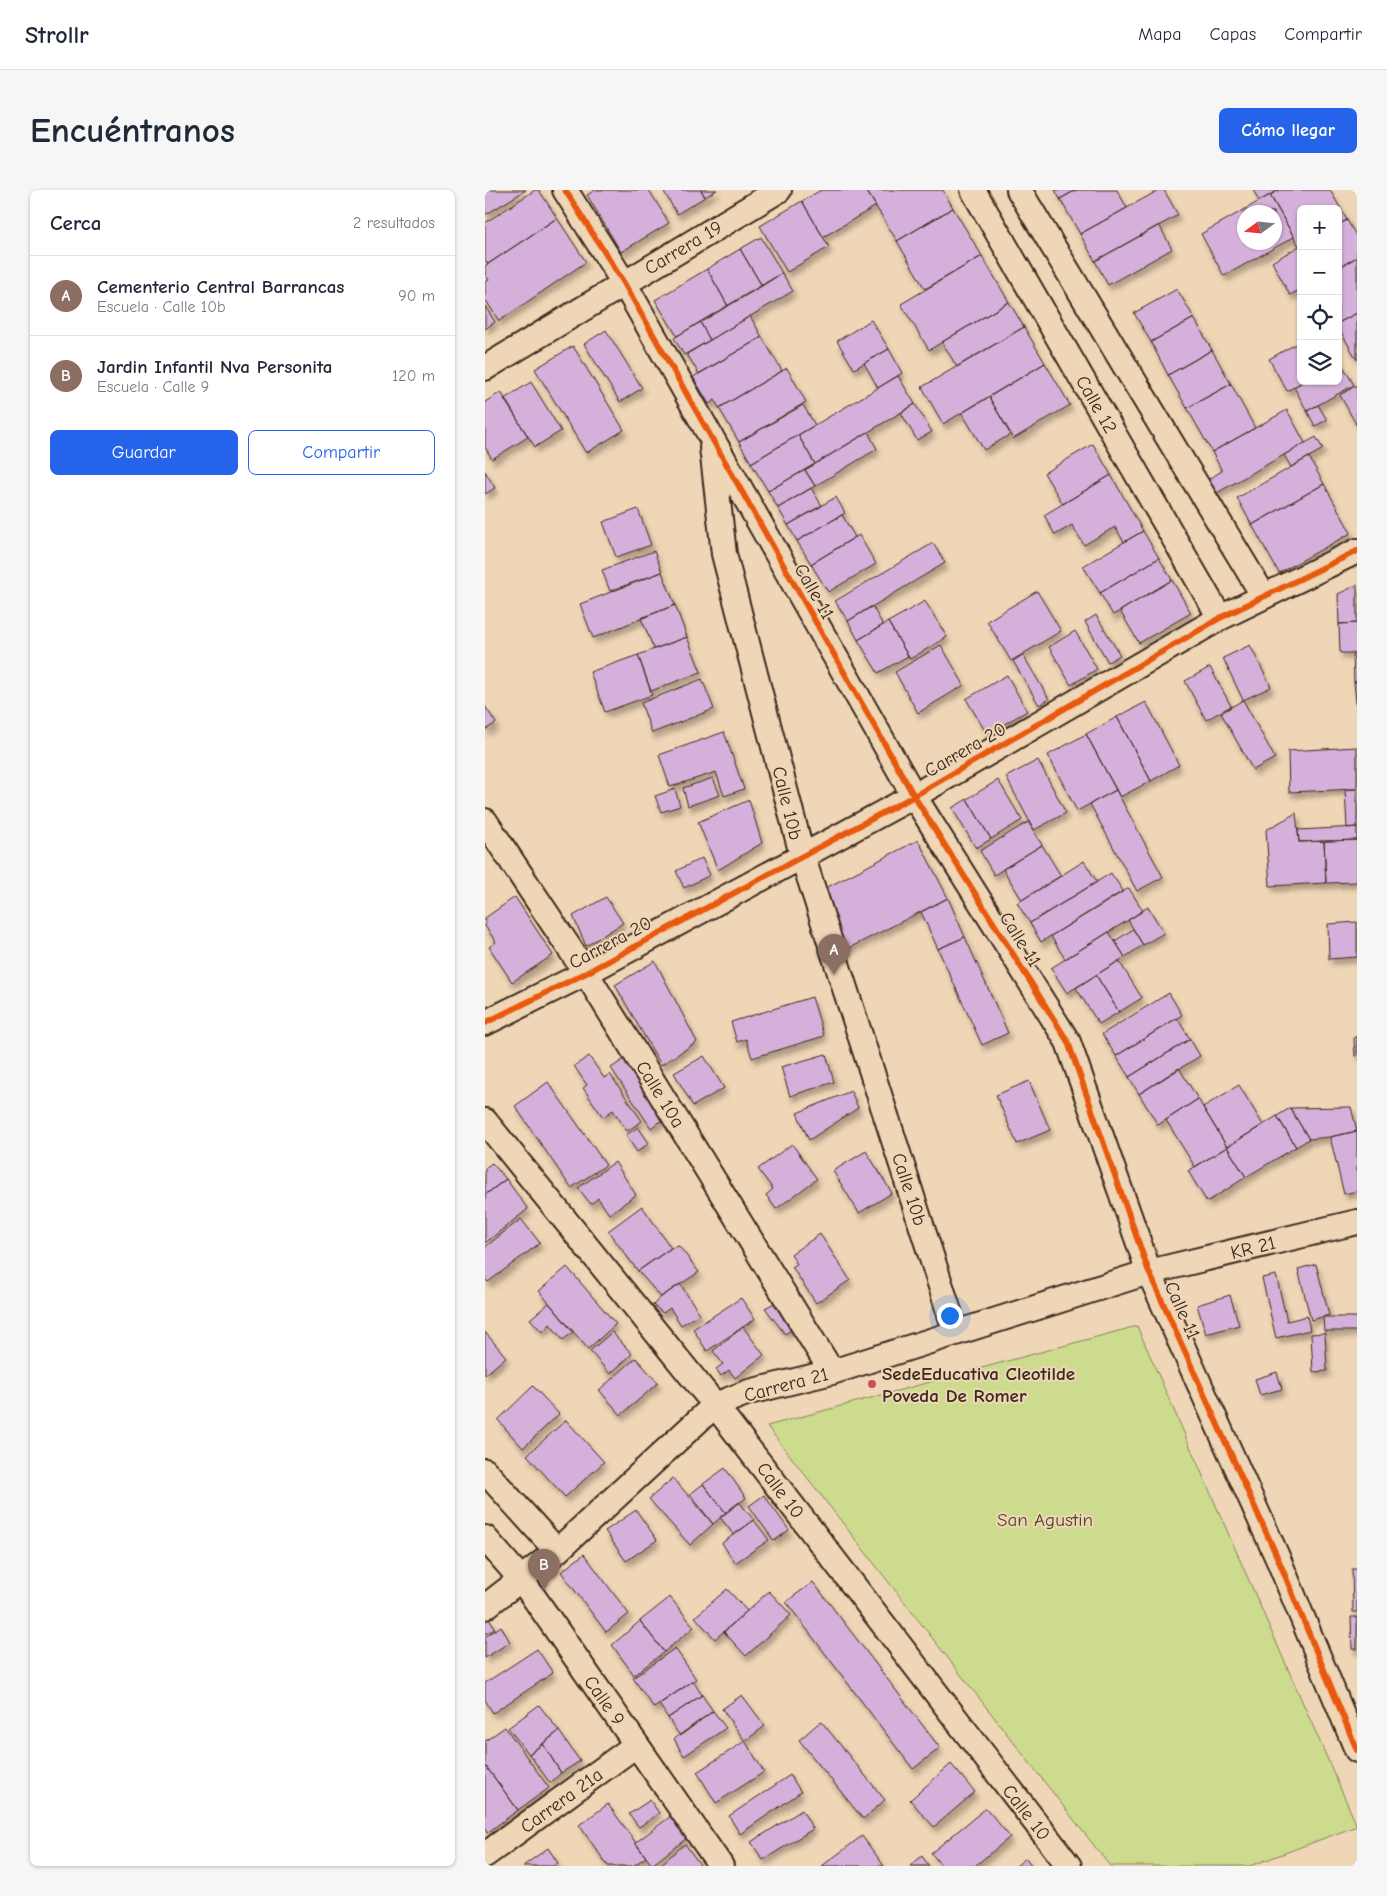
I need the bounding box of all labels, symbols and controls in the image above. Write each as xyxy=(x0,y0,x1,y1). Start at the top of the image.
text: Strollr xyxy=(25,21,89,49)
text: Mapa xyxy=(1138,24,1181,45)
text: Capas xyxy=(1209,24,1256,45)
text: Compartir xyxy=(1284,24,1362,45)
button: Cómo llegar xyxy=(1219,108,1357,153)
text: Encuéntranos xyxy=(30,110,235,151)
north arrow xyxy=(1237,205,1282,250)
map controls xyxy=(1297,205,1342,385)
button: + xyxy=(1297,205,1342,250)
text: Cerca xyxy=(50,211,101,235)
text: 2 resultados xyxy=(353,214,435,232)
street label: Carrera 19 xyxy=(641,216,726,280)
button: − xyxy=(1297,250,1342,295)
text: Cementerio Central Barrancas xyxy=(97,276,344,298)
text: A xyxy=(62,287,70,305)
text: 90 m xyxy=(398,287,435,305)
button: locate xyxy=(1297,295,1342,340)
text: Escuela · Calle 10b xyxy=(97,298,226,316)
button: layers xyxy=(1297,340,1342,385)
text: Jardin Infantil Nva Personita xyxy=(97,356,332,378)
text: B xyxy=(61,367,71,385)
text: 120 m xyxy=(392,367,435,385)
street label: Calle 12 xyxy=(1071,372,1121,437)
text: Escuela · Calle 9 xyxy=(97,378,209,396)
button: Guardar xyxy=(50,430,238,475)
button: Compartir xyxy=(248,430,435,475)
street label: Calle 11 xyxy=(789,560,839,623)
street label: Carrera 20 xyxy=(921,718,1010,782)
street label: Calle 10b xyxy=(767,764,807,842)
street label: Calle 11 xyxy=(995,908,1046,971)
street label: Carrera 20 xyxy=(565,912,656,974)
pin: A xyxy=(818,934,850,975)
street label: Calle 10a xyxy=(631,1057,689,1132)
street label: Calle 10b xyxy=(887,1150,931,1228)
street label: KR 21 xyxy=(1228,1232,1278,1264)
street label: Calle 11 xyxy=(1160,1278,1204,1343)
your location xyxy=(937,1303,963,1329)
street label: Carrera 21 xyxy=(742,1363,831,1407)
place label: SedeEducativa Cleotilde Poveda De Romer xyxy=(882,1363,1075,1407)
marker: SedeEducativa Cleotilde Poveda De Romer xyxy=(866,1378,878,1390)
street label: Calle 10 xyxy=(752,1458,808,1523)
park label: San Agustin xyxy=(997,1509,1093,1531)
pin: B xyxy=(528,1549,560,1590)
street label: Calle 9 xyxy=(579,1671,629,1730)
street label: Carrera 21a xyxy=(516,1764,607,1838)
street label: Calle 10 xyxy=(998,1780,1055,1845)

